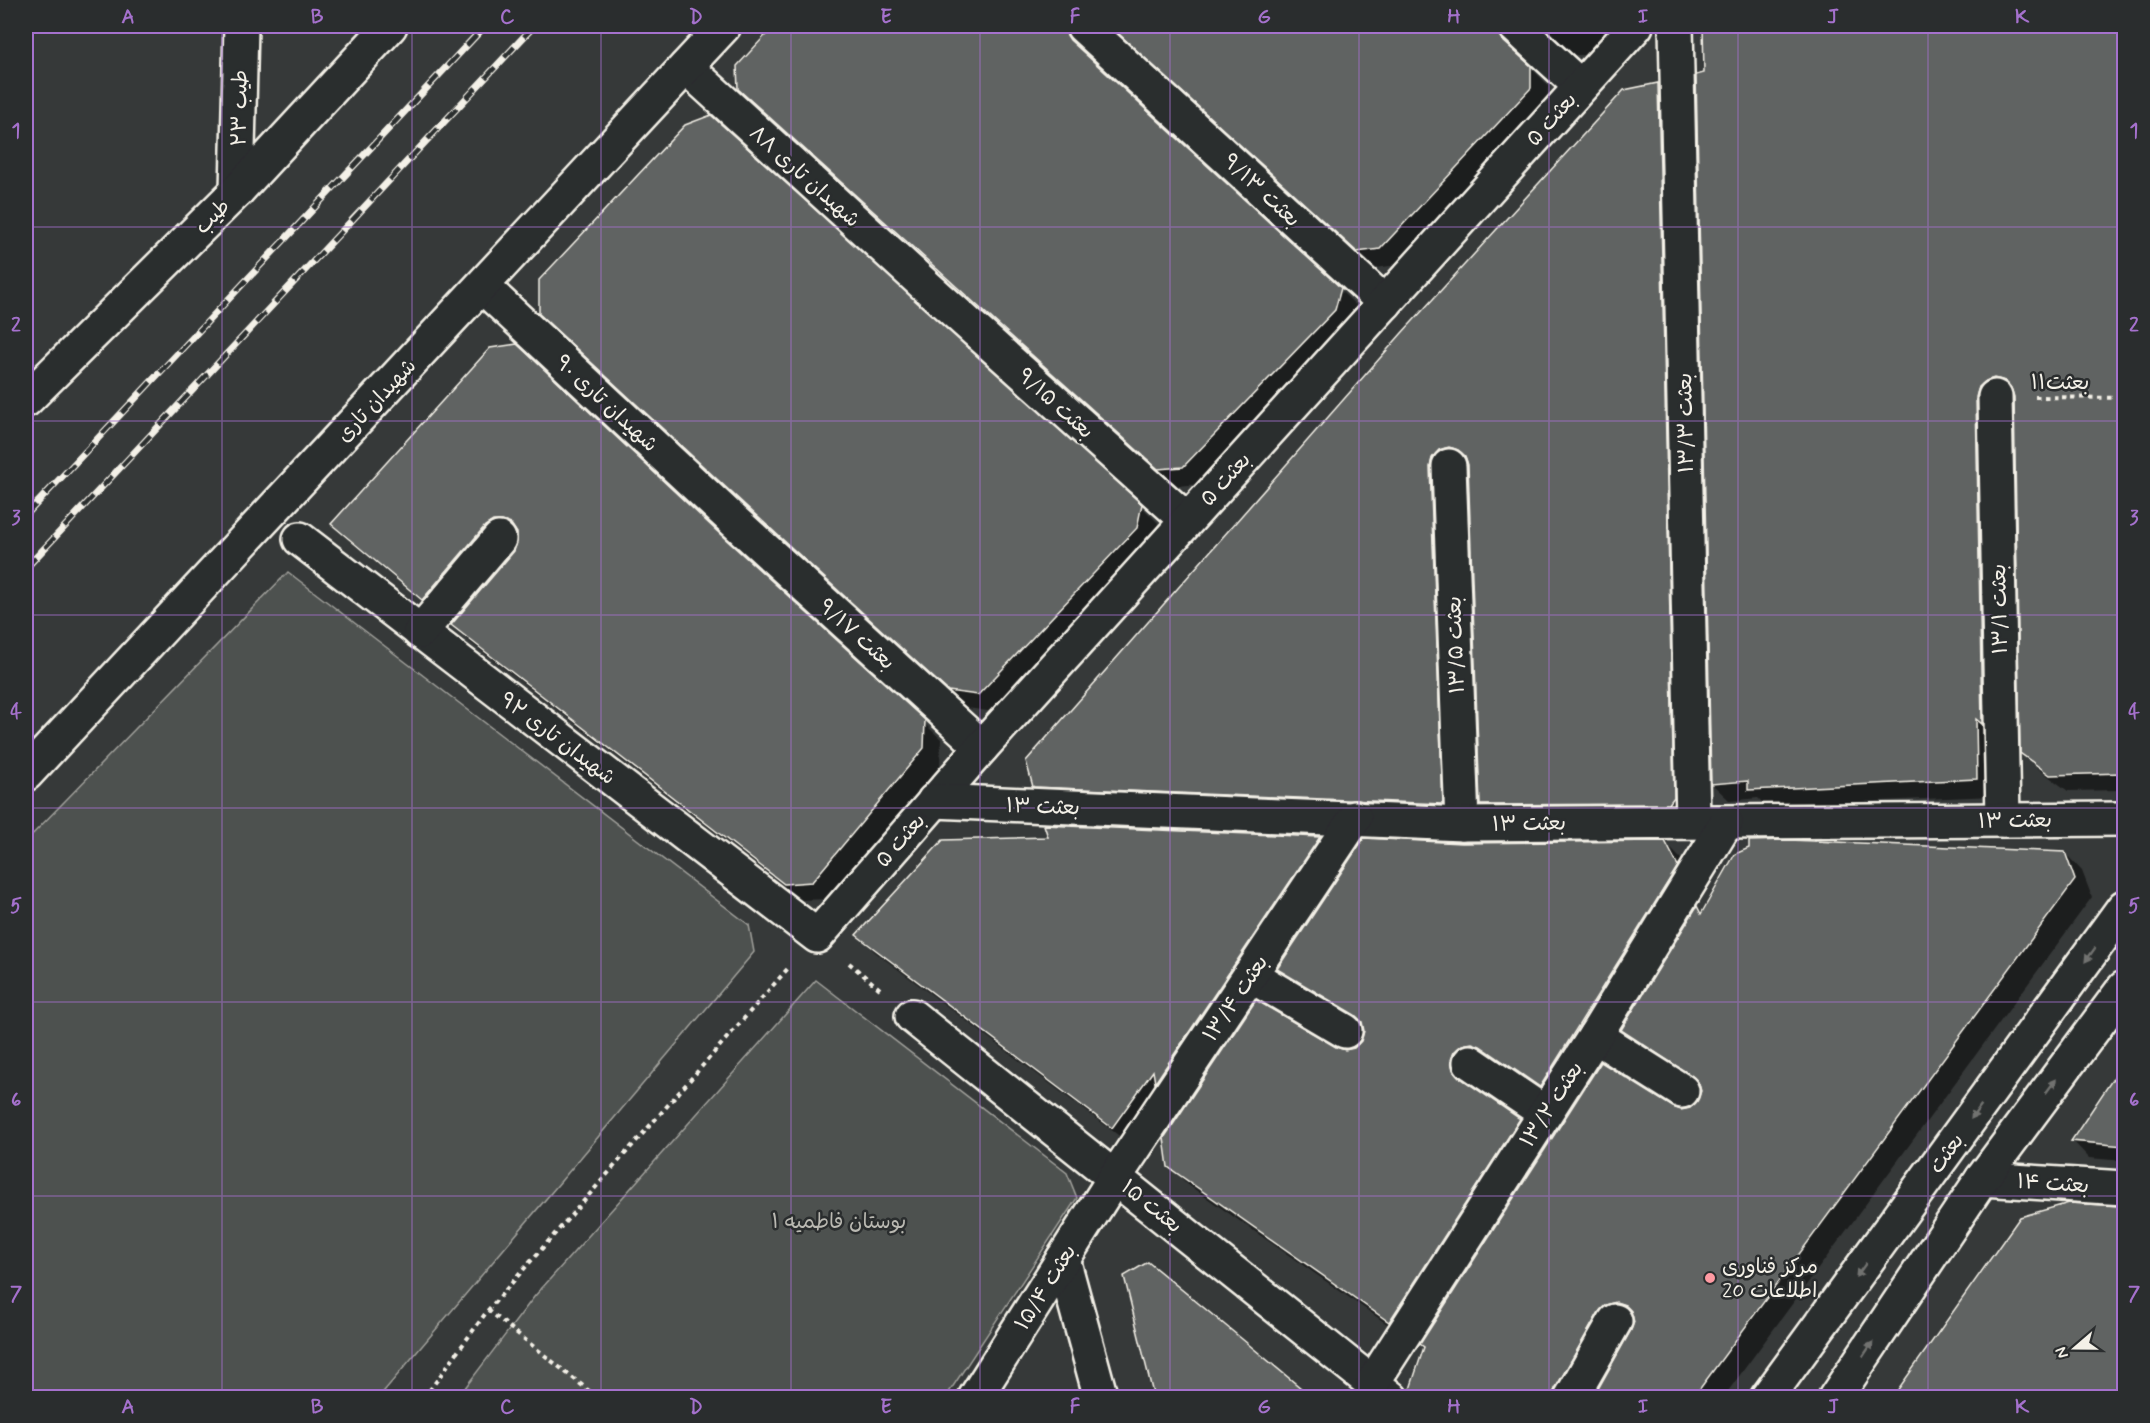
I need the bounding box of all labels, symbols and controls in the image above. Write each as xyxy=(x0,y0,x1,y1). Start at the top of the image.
text: A xyxy=(121,4,135,31)
text: B xyxy=(311,4,324,31)
text: C xyxy=(500,4,515,31)
text: D xyxy=(689,4,703,31)
text: E xyxy=(880,4,892,31)
text: F xyxy=(1070,4,1081,31)
text: G xyxy=(1257,4,1271,31)
text: H xyxy=(1447,4,1461,31)
text: I xyxy=(1638,4,1648,31)
text: J xyxy=(1827,4,1839,31)
text: K xyxy=(2015,4,2030,31)
street label: طیب ۲۳ xyxy=(225,69,255,147)
street label: بعثت ۵ xyxy=(1520,87,1583,153)
text: 1 xyxy=(12,118,20,145)
text: 1 xyxy=(2130,118,2138,145)
street label: شهیدان تاری ۸۸ xyxy=(743,119,866,234)
street label: بعثت ۹/۱۳ xyxy=(1217,148,1306,234)
street label: طیب xyxy=(189,193,237,241)
text: 2 xyxy=(11,312,21,339)
text: 2 xyxy=(2129,312,2139,339)
street label: شهیدان تاری ۹۰ xyxy=(549,349,664,459)
street label: شهیدان تاری xyxy=(331,353,423,449)
street label: بعثت ۹/۱۵ xyxy=(1011,362,1099,445)
street label: بعثت۱۱ xyxy=(2031,369,2089,397)
street label: بعثت ۱۳/۳ xyxy=(1671,373,1701,473)
street label: بعثت ۵ xyxy=(1194,447,1257,513)
text: 3 xyxy=(11,505,21,532)
text: 3 xyxy=(2129,505,2139,532)
street label: بعثت ۱۳/۱ xyxy=(1985,563,2015,655)
street label: بعثت ۹/۱۷ xyxy=(812,593,901,677)
street label: بعثت ۱۳/۵ xyxy=(1440,596,1472,694)
street label: شهیدان تاری ۹۲ xyxy=(494,686,621,792)
text: 4 xyxy=(10,699,22,726)
text: 4 xyxy=(2128,699,2140,726)
street label: بعثت ۱۳ xyxy=(1006,792,1080,822)
street label: بعثت ۱۳ xyxy=(1978,806,2052,836)
street label: بعثت ۵ xyxy=(869,807,932,874)
street label: بعثت ۱۳ xyxy=(1492,809,1566,839)
text: 5 xyxy=(10,893,22,920)
text: 5 xyxy=(2128,893,2140,920)
one-way arrow xyxy=(2084,946,2096,962)
street label: بعثت ۱۳/۴ xyxy=(1197,950,1275,1047)
street label: بعثت ۱۳/۲ xyxy=(1514,1056,1590,1153)
one-way arrow xyxy=(2045,1078,2057,1093)
text: 6 xyxy=(11,1087,21,1114)
text: 6 xyxy=(2129,1087,2139,1114)
one-way arrow xyxy=(1970,1104,1982,1120)
street label: بعثت xyxy=(1923,1128,1971,1179)
street label: بعثت ۱۴ xyxy=(2016,1168,2090,1200)
street label: بعثت ۱۵ xyxy=(1115,1173,1188,1240)
park label: بوستان فاطمیه ۱ xyxy=(772,1208,906,1236)
street label: بعثت ۱۵/۴ xyxy=(1009,1239,1083,1336)
place label: مرکز فناوری اطلاعات 20 xyxy=(1722,1253,1818,1305)
one-way arrow xyxy=(1855,1262,1867,1277)
marker: مرکز فناوری اطلاعات 20 xyxy=(1703,1271,1717,1285)
text: 7 xyxy=(10,1281,22,1308)
text: 7 xyxy=(2128,1281,2140,1308)
north arrow xyxy=(2045,1318,2105,1378)
one-way arrow xyxy=(1862,1341,1873,1357)
text: N xyxy=(2051,1344,2074,1361)
text: A xyxy=(121,1394,135,1421)
text: B xyxy=(311,1394,324,1421)
text: C xyxy=(500,1394,515,1421)
text: D xyxy=(689,1394,703,1421)
text: E xyxy=(880,1394,892,1421)
text: F xyxy=(1070,1394,1081,1421)
text: G xyxy=(1257,1394,1271,1421)
text: H xyxy=(1447,1394,1461,1421)
text: I xyxy=(1638,1394,1648,1421)
text: J xyxy=(1827,1394,1839,1421)
text: K xyxy=(2015,1394,2030,1421)

